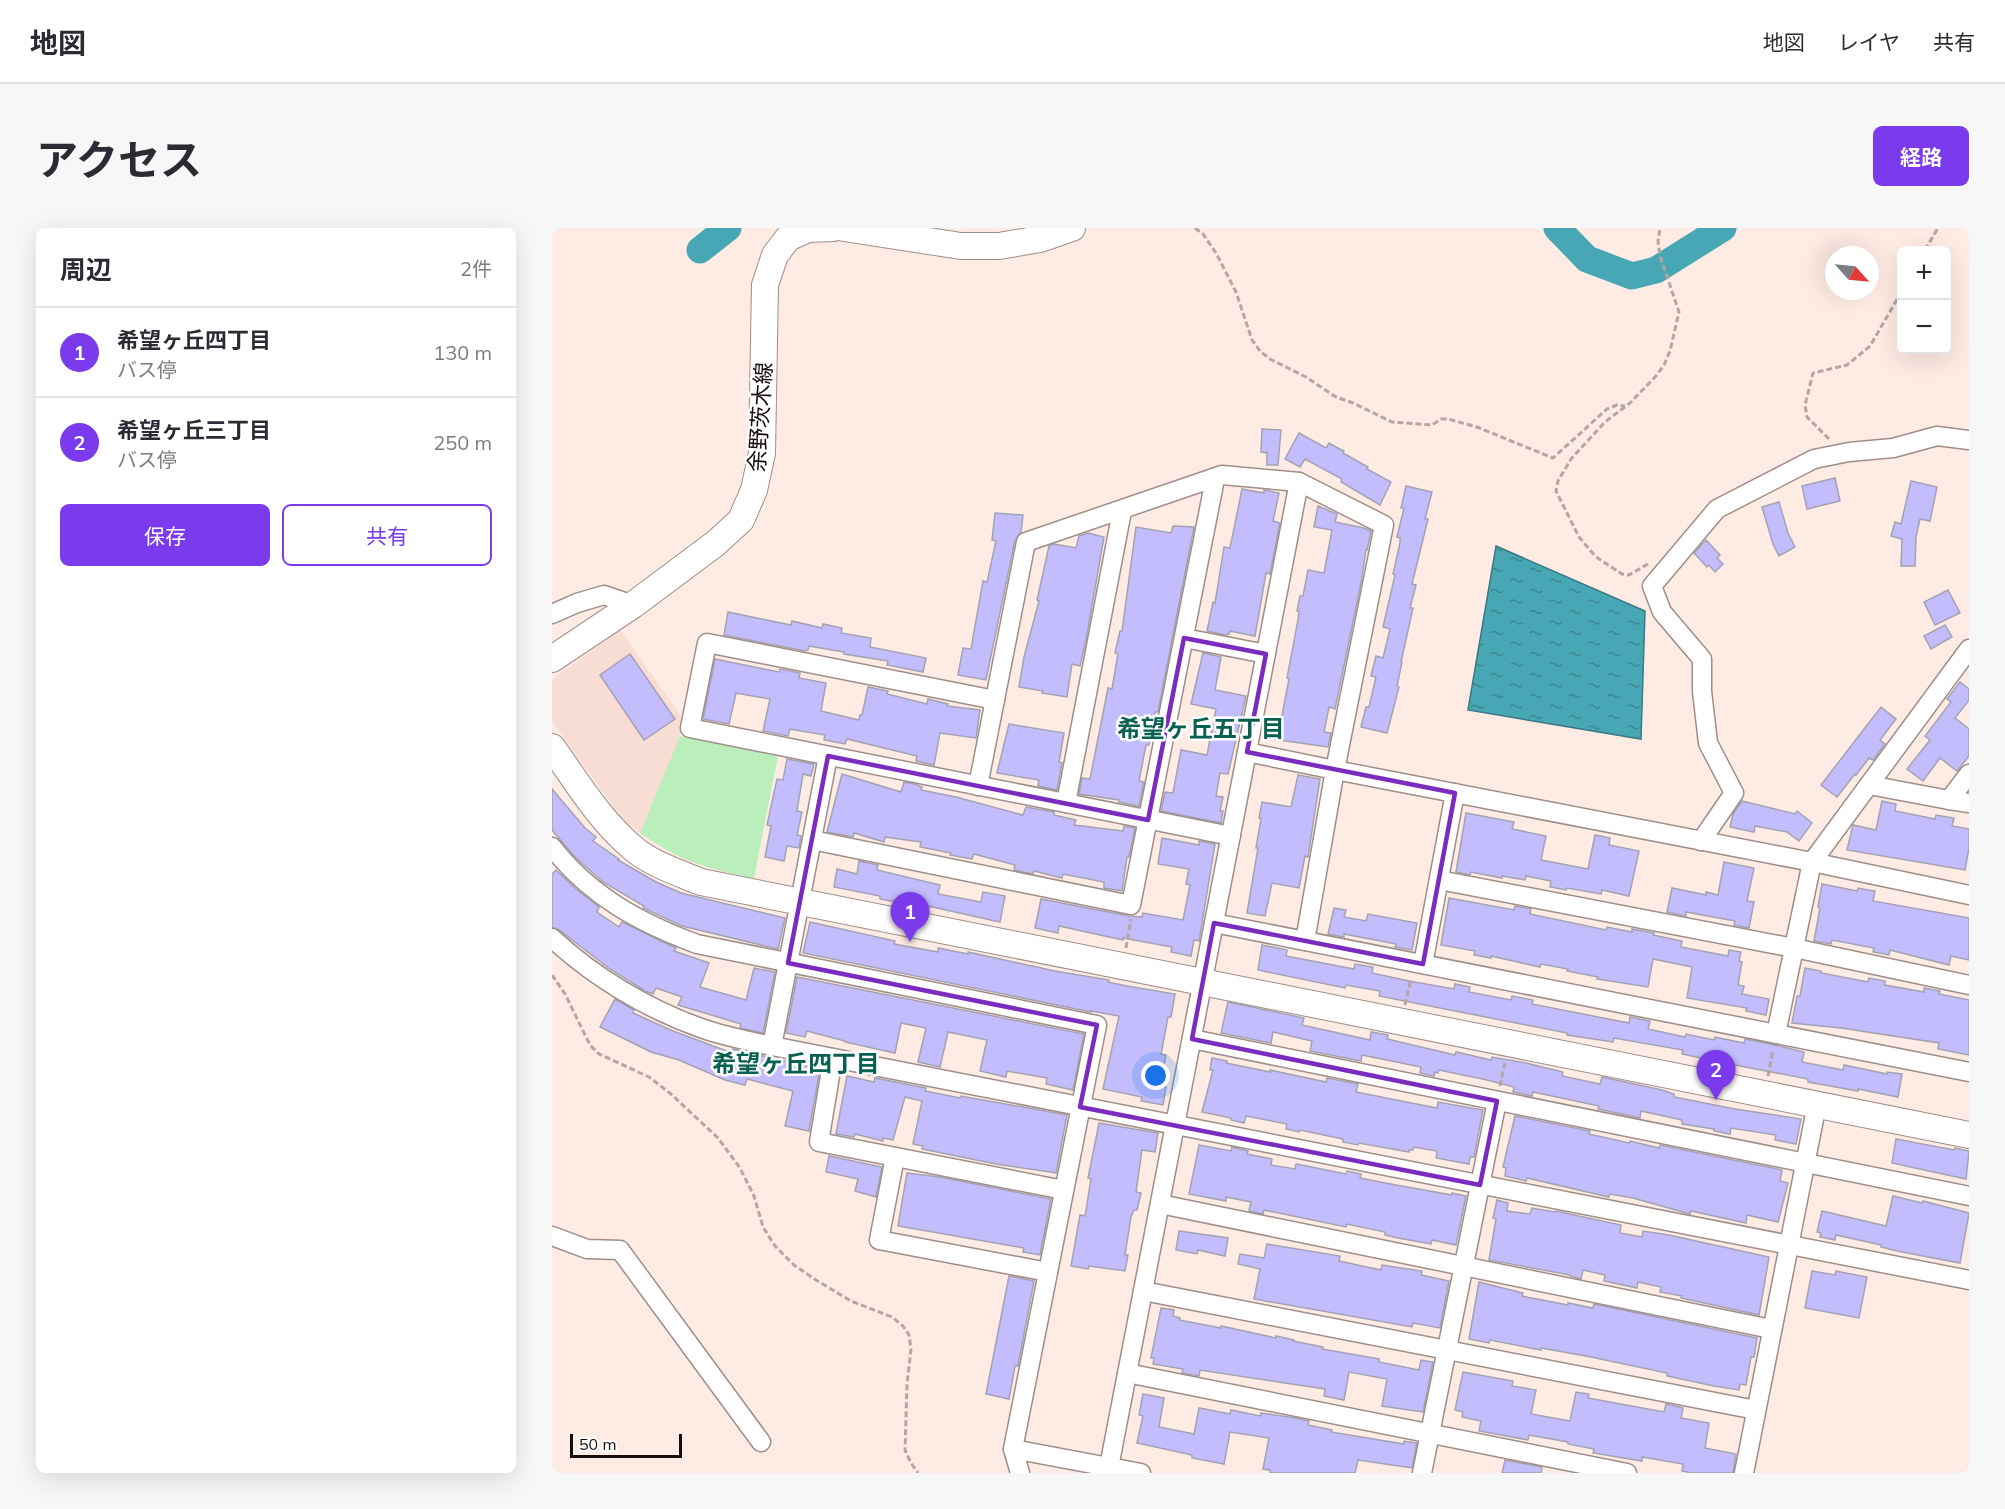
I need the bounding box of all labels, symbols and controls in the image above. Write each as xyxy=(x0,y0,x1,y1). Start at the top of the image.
text: 地図 xyxy=(30,25,86,60)
text: 地図 xyxy=(1763,29,1805,55)
text: レイヤ xyxy=(1838,29,1900,55)
text: 共有 xyxy=(1933,29,1975,55)
button: 経路 xyxy=(1873,126,1969,186)
text: アクセス xyxy=(36,133,202,186)
north arrow xyxy=(1825,246,1879,300)
map controls xyxy=(1897,246,1951,354)
button: + xyxy=(1897,246,1951,300)
text: 周辺 xyxy=(60,253,112,286)
text: 2件 xyxy=(460,256,492,281)
button: − xyxy=(1897,300,1951,354)
text: 希望ヶ丘四丁目 xyxy=(117,326,271,354)
text: 1 xyxy=(74,340,86,365)
text: 130 m xyxy=(433,340,492,365)
text: バス停 xyxy=(117,357,177,382)
street label: 余野茨木線 xyxy=(742,361,778,473)
text: 希望ヶ丘三丁目 xyxy=(117,416,271,444)
text: 2 xyxy=(74,430,86,455)
text: 250 m xyxy=(433,430,492,455)
text: バス停 xyxy=(117,447,177,472)
button: 保存 xyxy=(60,504,270,566)
button: 共有 xyxy=(282,504,492,566)
district label: 希望ヶ丘五丁目 xyxy=(1117,713,1285,743)
pin: 1 xyxy=(890,892,930,942)
district label: 希望ヶ丘四丁目 xyxy=(712,1048,880,1078)
pin: 2 xyxy=(1696,1050,1736,1100)
your location xyxy=(1141,1061,1170,1090)
scale bar xyxy=(570,1431,682,1458)
text: 50 m xyxy=(579,1434,616,1454)

